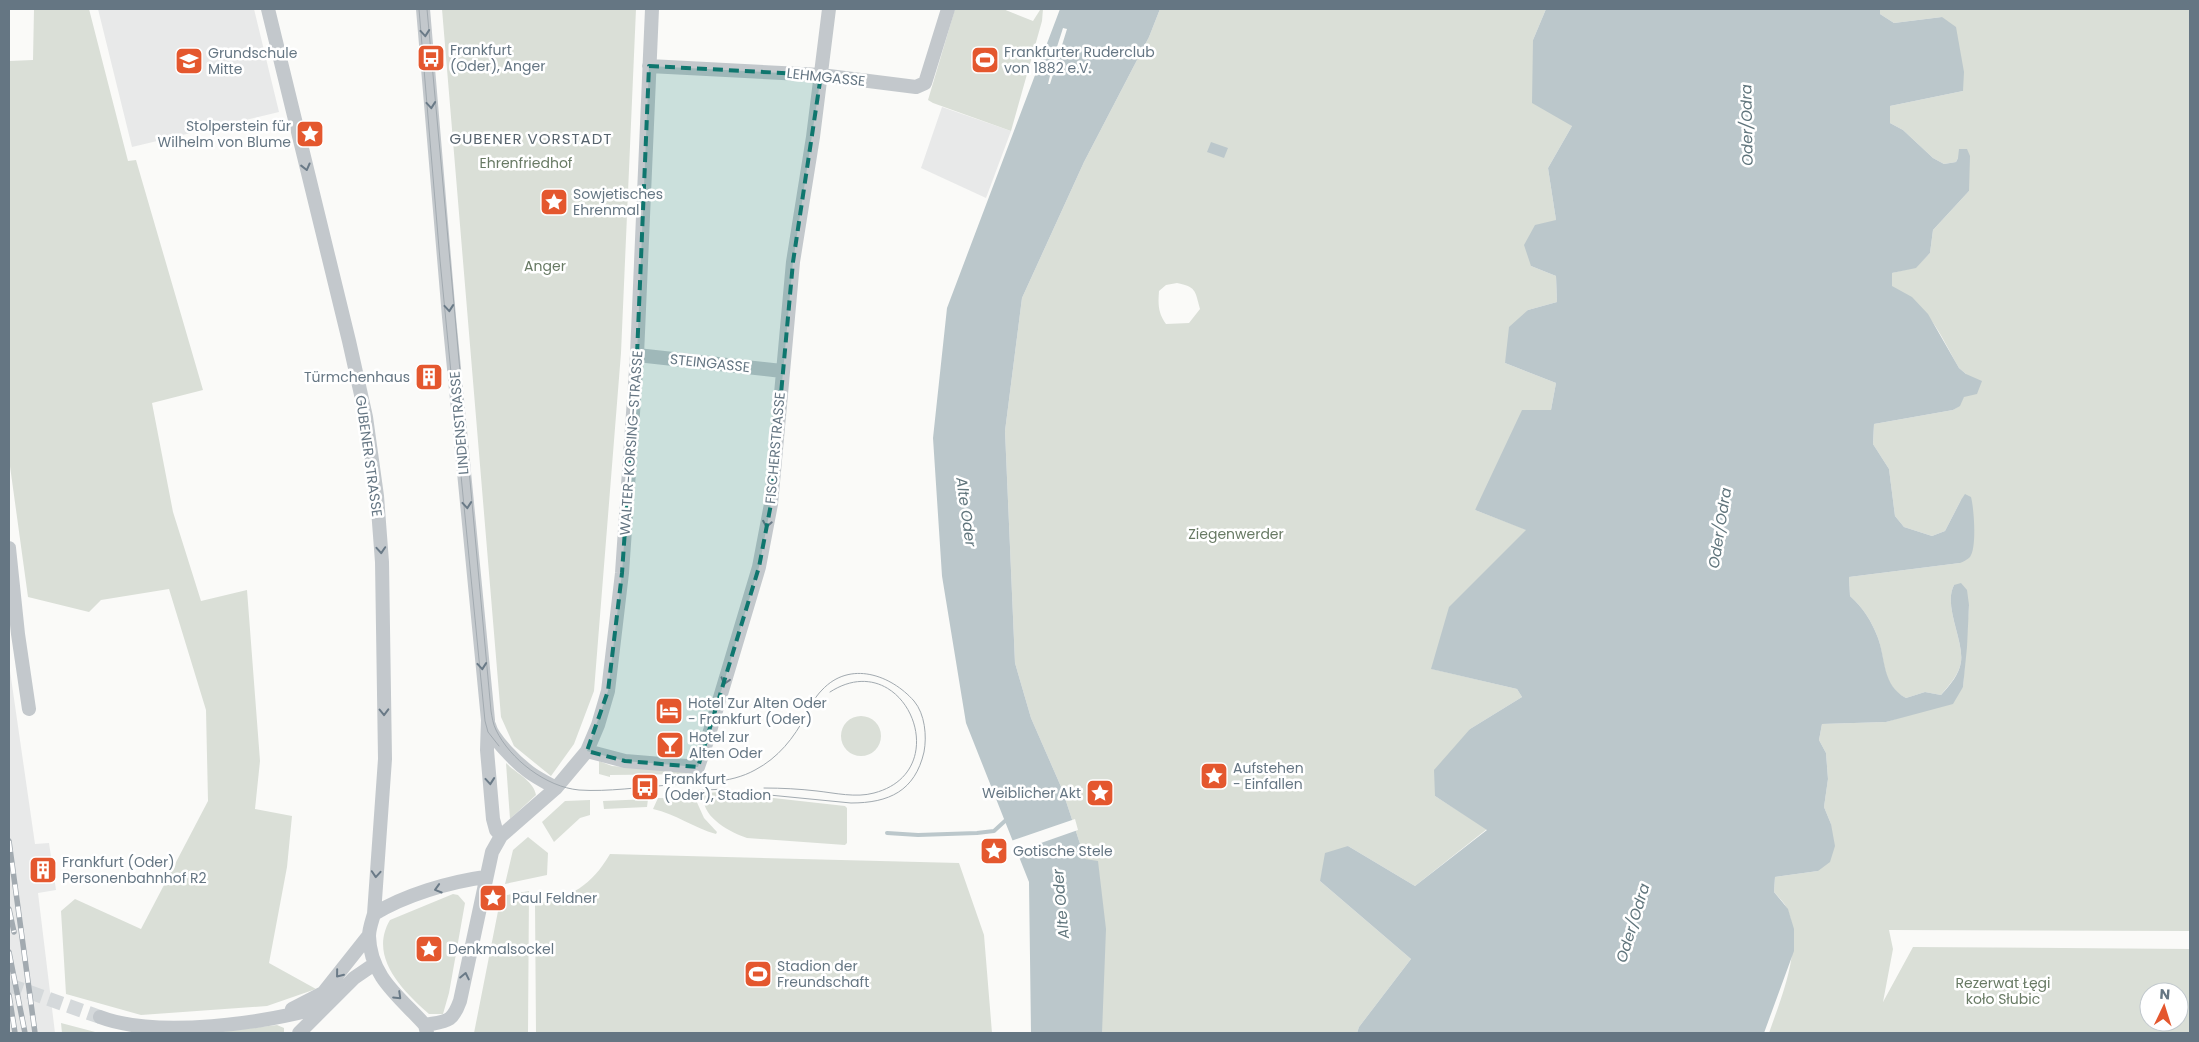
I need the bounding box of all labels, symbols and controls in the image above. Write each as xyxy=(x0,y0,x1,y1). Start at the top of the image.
one-way arrow xyxy=(419,29,430,37)
place label: Frankfurt (Oder), Anger xyxy=(450,40,545,76)
place label: Frankfurter Ruderclub von 1882 e.V. xyxy=(1004,42,1155,78)
place label: Grundschule Mitte xyxy=(208,43,298,79)
bus stop icon: Frankfurt (Oder), Anger xyxy=(416,43,446,73)
sports icon: Frankfurter Ruderclub von 1882 e.V. xyxy=(970,45,1000,75)
school or university icon: Grundschule Mitte xyxy=(174,46,204,76)
street label: LEHMGASSE xyxy=(786,63,866,91)
water label: Oder/Odra xyxy=(1735,84,1758,166)
one-way arrow xyxy=(425,102,436,110)
place label: Stolperstein für Wilhelm von Blume xyxy=(158,116,291,152)
place icon: Stolperstein für Wilhelm von Blume xyxy=(295,119,325,149)
district label: GUBENER VORSTADT xyxy=(450,128,612,149)
park label: Ehrenfriedhof xyxy=(480,153,573,173)
one-way arrow xyxy=(301,162,311,170)
place label: Sowjetisches Ehrenmal xyxy=(573,184,663,220)
place icon: Sowjetisches Ehrenmal xyxy=(539,187,569,217)
park label: Anger xyxy=(524,256,566,276)
one-way arrow xyxy=(443,304,454,312)
street label: STEINGASSE xyxy=(669,349,751,377)
street label: WALTER-KORSING-STRASSE xyxy=(615,350,647,536)
building icon: Türmchenhaus xyxy=(414,362,444,392)
place label: Türmchenhaus xyxy=(304,367,410,387)
street label: LINDENSTRASSE xyxy=(445,371,473,475)
street label: FISCHERSTRASSE xyxy=(760,391,790,505)
street label: GUBENER STRASSE xyxy=(351,394,387,518)
water label: Alte Oder xyxy=(951,475,982,548)
water label: Oder/Odra xyxy=(1703,486,1736,570)
one-way arrow xyxy=(461,501,472,509)
one-way arrow xyxy=(762,520,773,528)
park label: Ziegenwerder xyxy=(1188,524,1284,544)
one-way arrow xyxy=(376,546,387,554)
one-way arrow xyxy=(476,663,487,671)
one-way arrow xyxy=(721,676,731,685)
place label: Hotel Zur Alten Oder - Frankfurt (Oder) xyxy=(688,693,827,729)
hotel icon: Hotel Zur Alten Oder - Frankfurt (Oder) xyxy=(654,696,684,726)
one-way arrow xyxy=(379,708,390,716)
place label: Hotel zur Alten Oder xyxy=(689,727,763,763)
bar icon: Hotel zur Alten Oder xyxy=(655,730,685,760)
place label: Aufstehen - Einfallen xyxy=(1233,758,1304,794)
place icon: Aufstehen - Einfallen xyxy=(1199,761,1229,791)
place label: Frankfurt (Oder), Stadion xyxy=(664,769,771,805)
bus stop icon: Frankfurt (Oder), Stadion xyxy=(630,772,660,802)
one-way arrow xyxy=(484,777,495,785)
place icon: Weiblicher Akt xyxy=(1085,778,1115,808)
place label: Weiblicher Akt xyxy=(982,783,1081,803)
place icon: Gotische Stele xyxy=(979,836,1009,866)
place label: Gotische Stele xyxy=(1013,841,1113,861)
place label: Frankfurt (Oder) Personenbahnhof R2 xyxy=(62,852,207,888)
building icon: Frankfurt (Oder) Personenbahnhof R2 xyxy=(28,855,58,885)
water label: Alte Oder xyxy=(1047,868,1074,941)
one-way arrow xyxy=(371,870,382,878)
water label: Oder/Odra xyxy=(1611,881,1654,965)
one-way arrow xyxy=(434,883,442,893)
place icon: Paul Feldner xyxy=(478,883,508,913)
place label: Paul Feldner xyxy=(512,888,597,908)
place icon: Denkmalsockel xyxy=(414,934,444,964)
place label: Denkmalsockel xyxy=(448,939,554,959)
place label: Stadion der Freundschaft xyxy=(777,956,869,992)
sports icon: Stadion der Freundschaft xyxy=(743,959,773,989)
one-way arrow xyxy=(337,968,345,977)
one-way arrow xyxy=(459,972,470,980)
park label: Rezerwat Łęgi koło Słubic xyxy=(1956,973,2050,1009)
north arrow xyxy=(2139,982,2189,1032)
text: N xyxy=(2159,984,2171,1004)
one-way arrow xyxy=(392,990,401,999)

